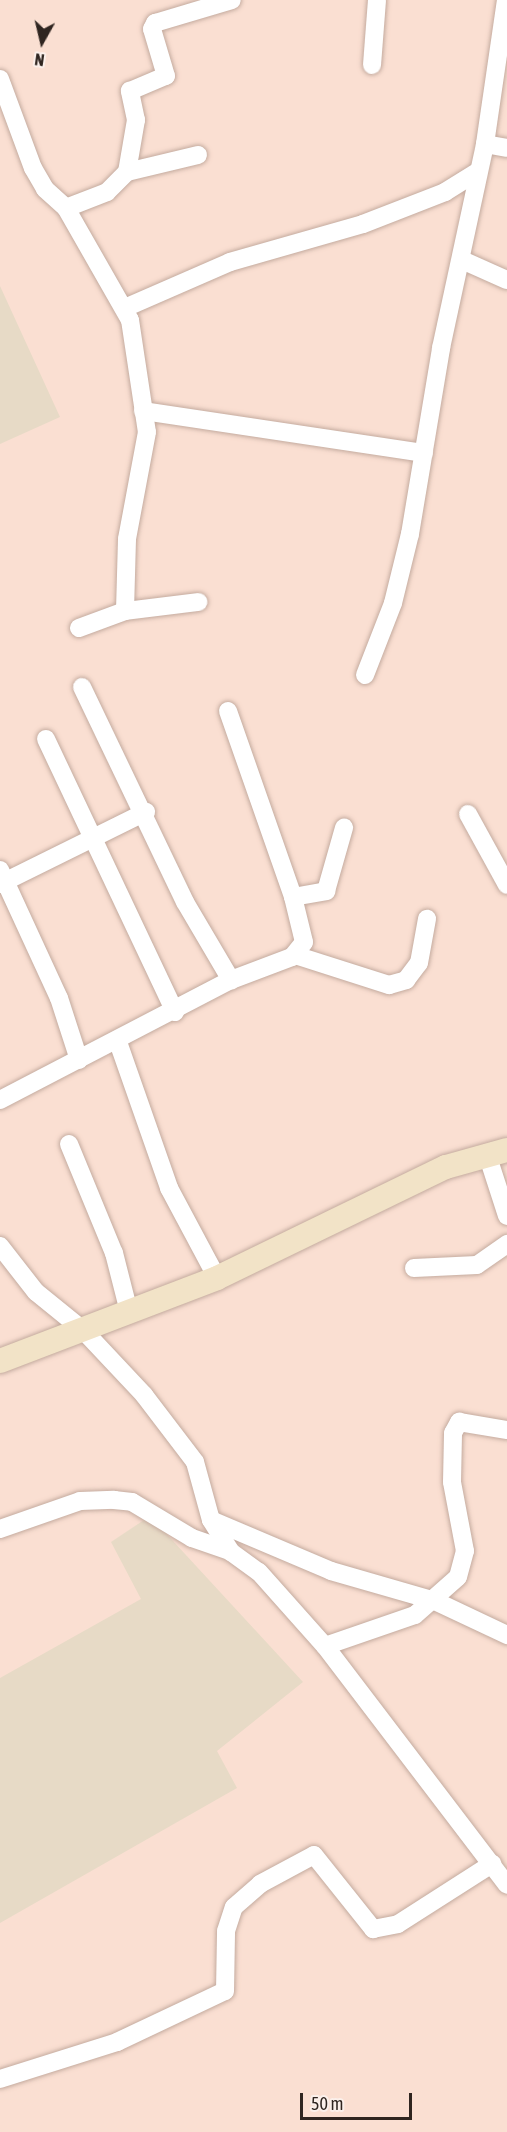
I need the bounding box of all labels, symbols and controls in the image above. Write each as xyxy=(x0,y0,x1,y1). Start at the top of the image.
north arrow xyxy=(12,12,72,72)
text: N xyxy=(34,50,45,69)
scale bar xyxy=(303,2081,416,2119)
text: 50 m xyxy=(311,2093,343,2114)

